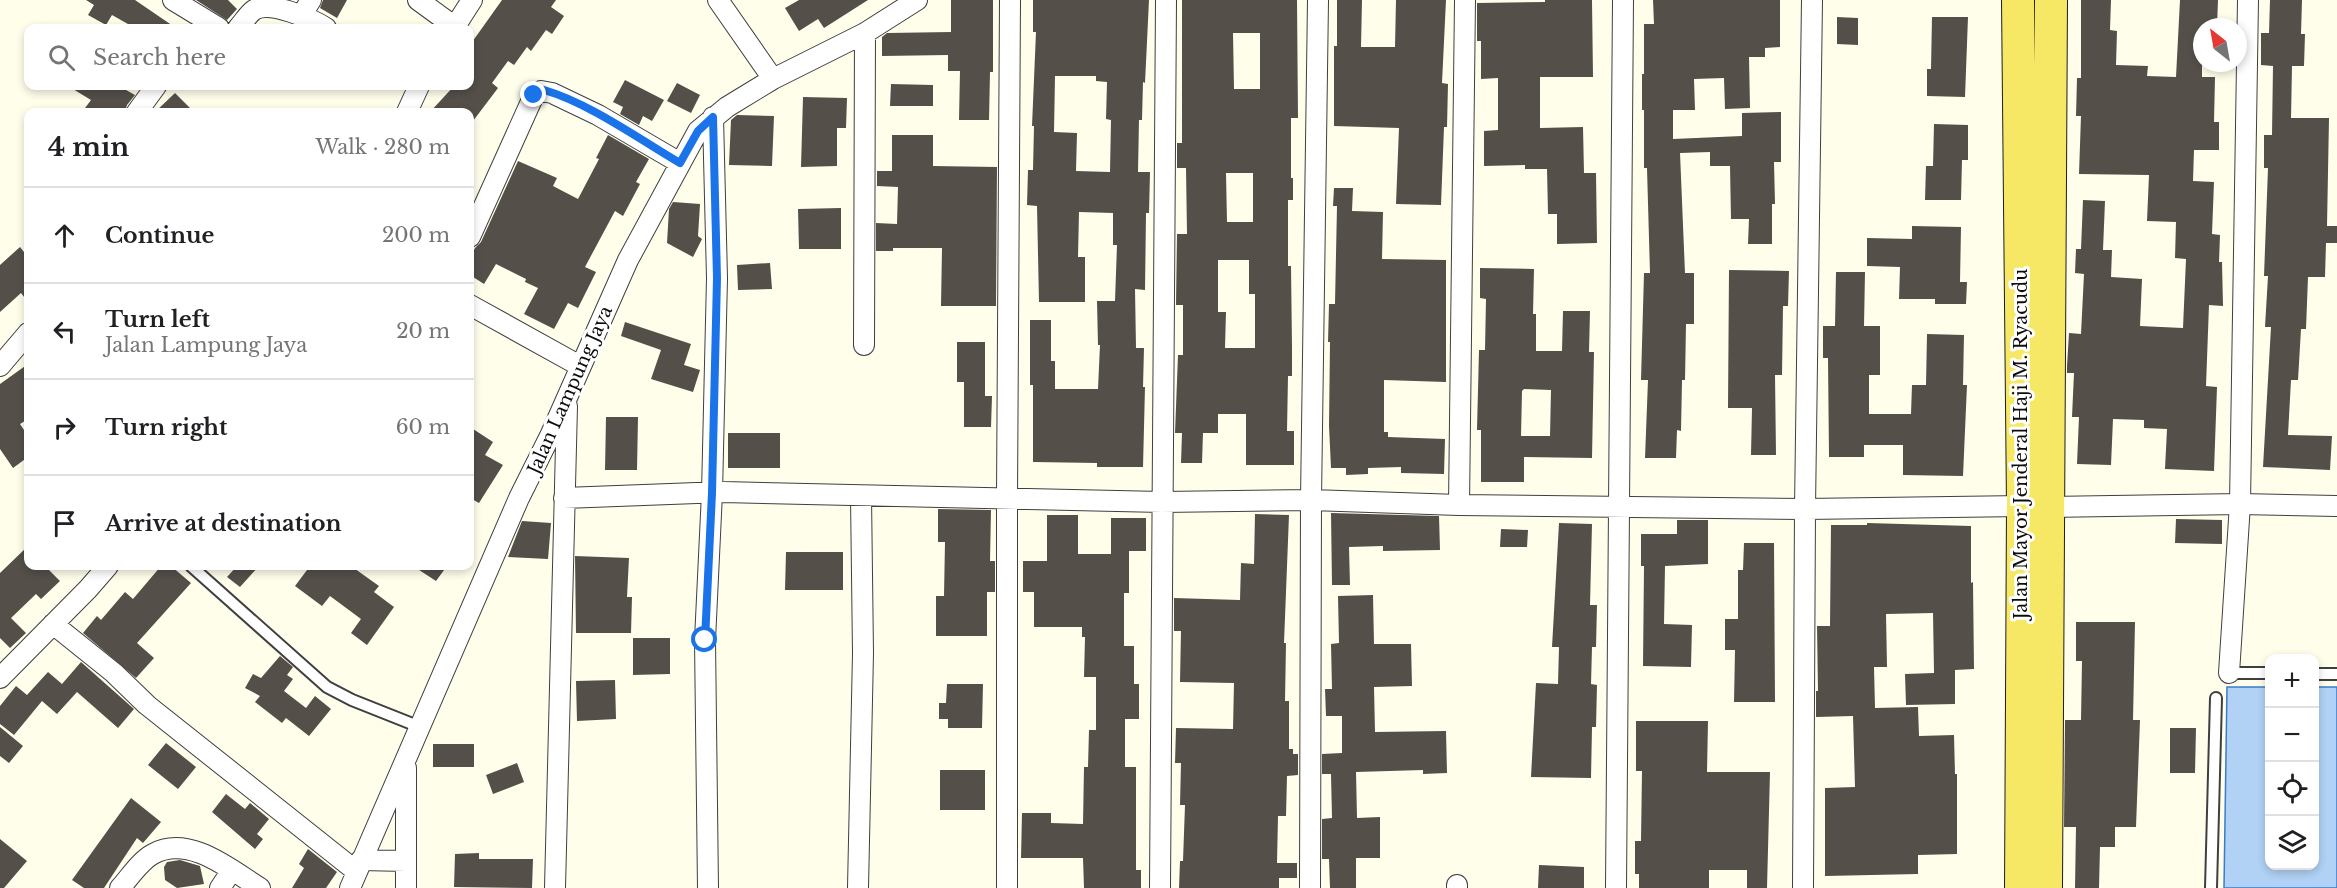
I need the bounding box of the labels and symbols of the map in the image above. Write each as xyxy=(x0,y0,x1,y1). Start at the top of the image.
north arrow xyxy=(2193,18,2247,72)
route end xyxy=(520,81,546,107)
street label: Jalan Mayor Jenderal Haji M. Ryacudu xyxy=(2010,269,2032,621)
street label: Jalan Lampung Jaya xyxy=(522,302,617,479)
route start xyxy=(691,626,717,652)

